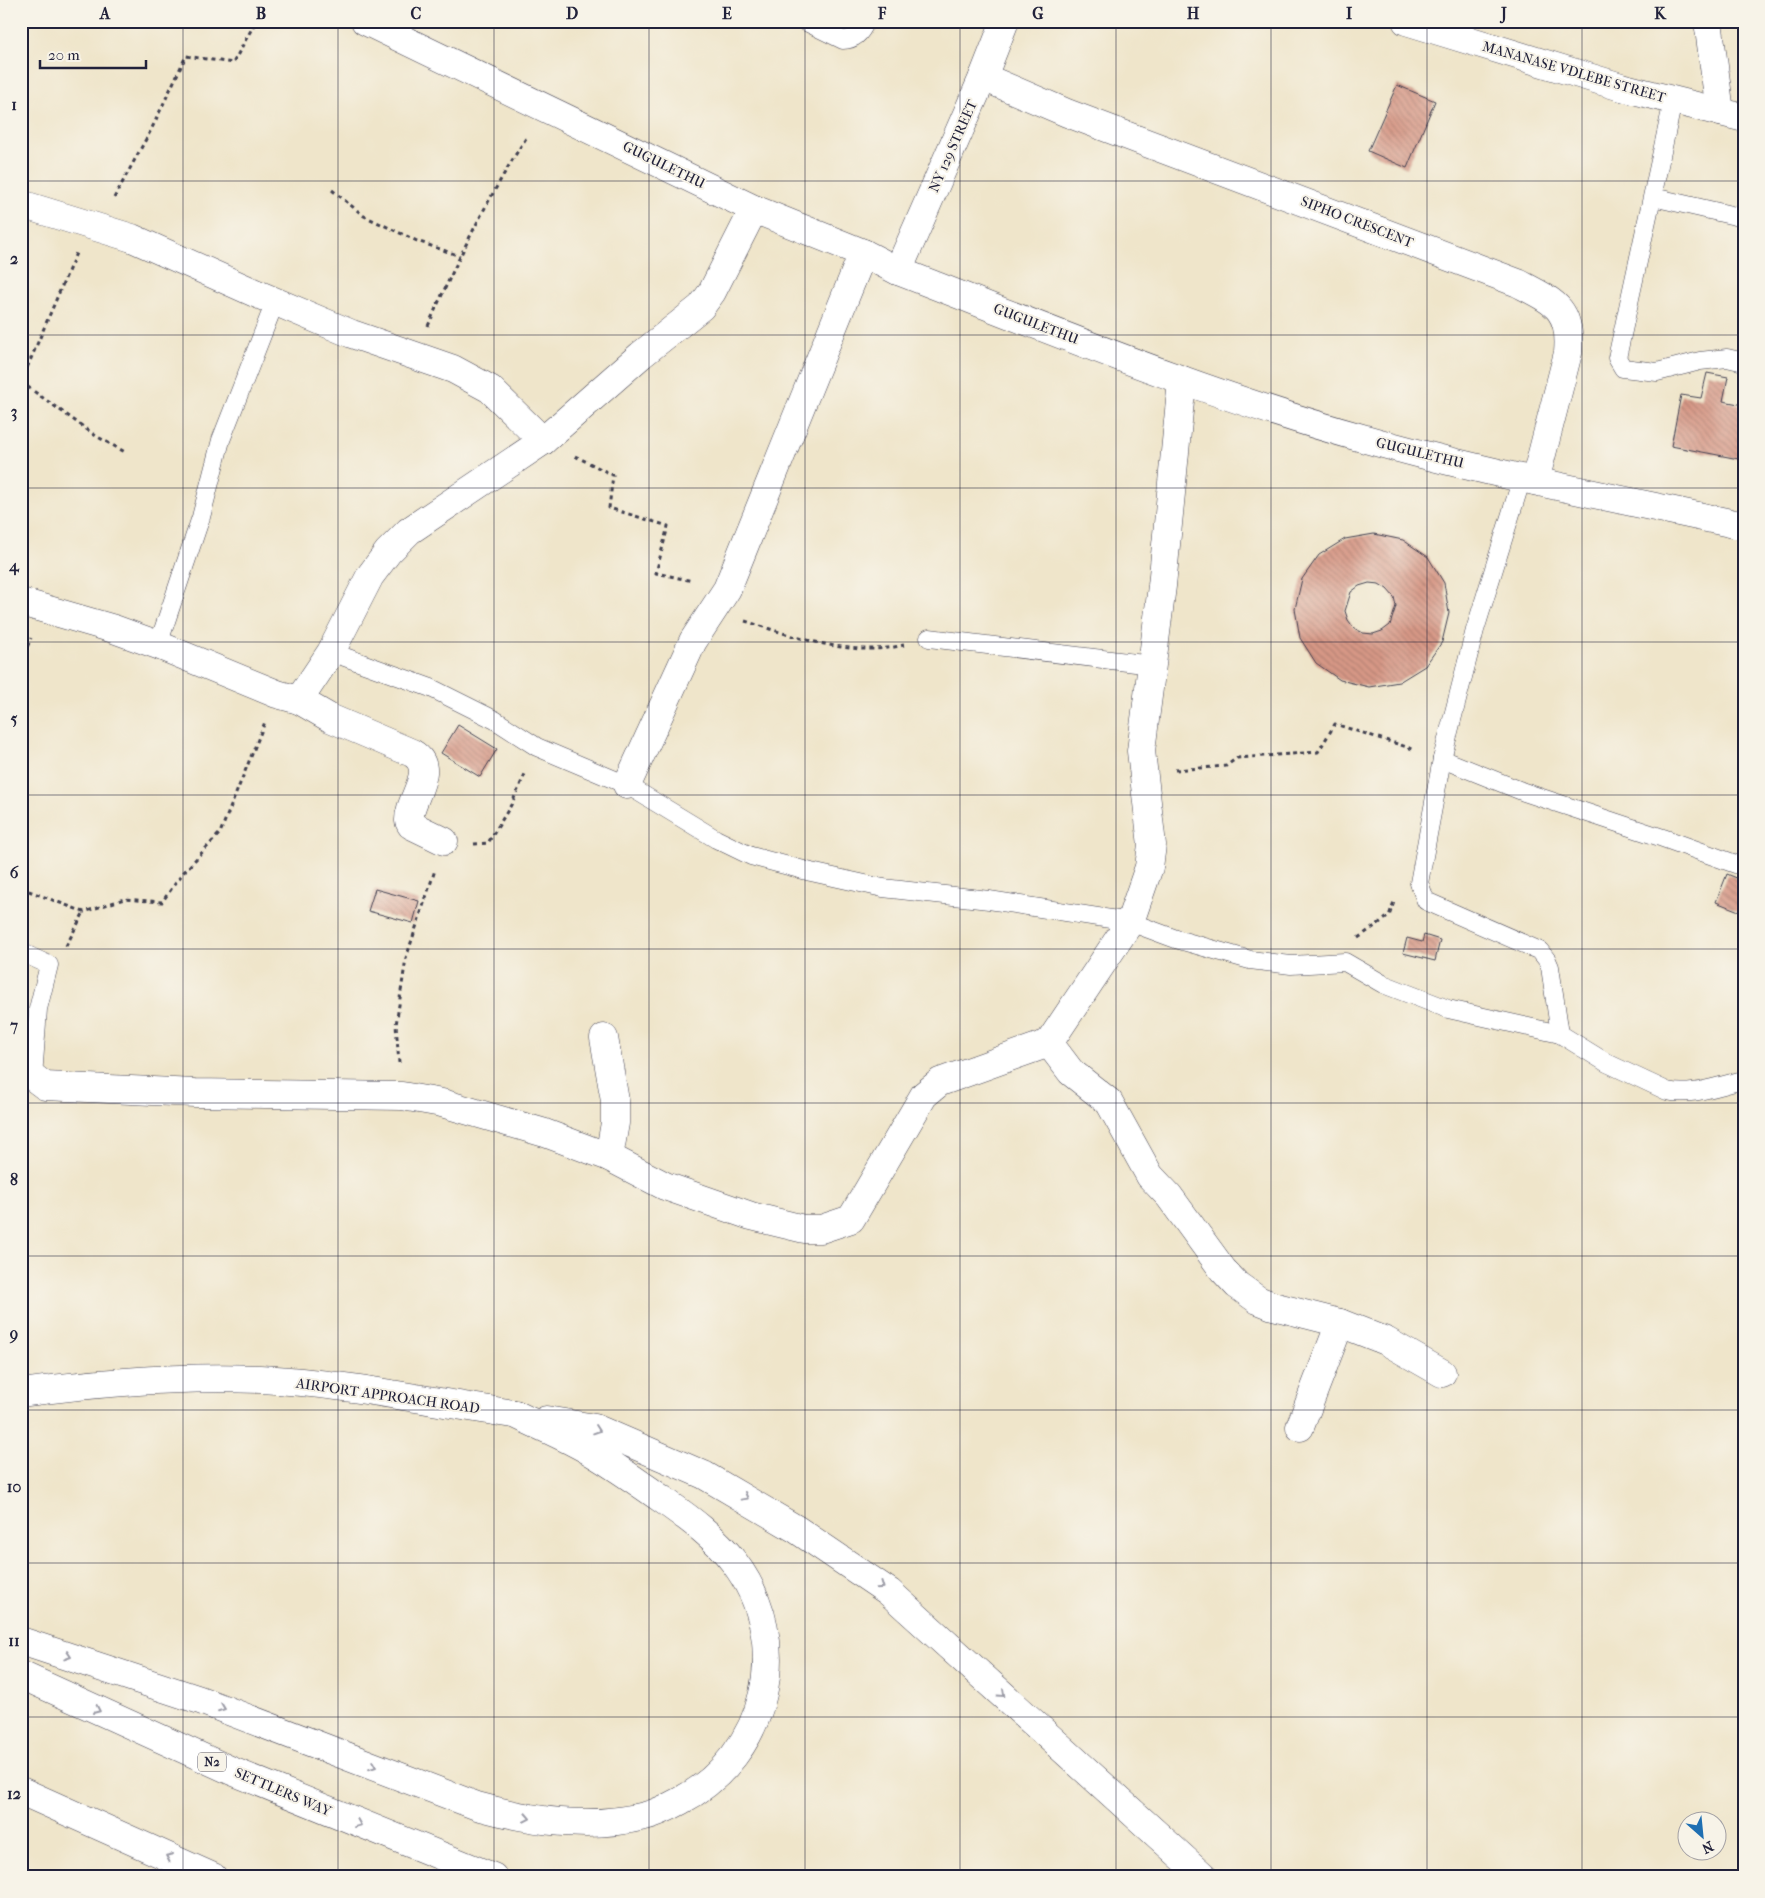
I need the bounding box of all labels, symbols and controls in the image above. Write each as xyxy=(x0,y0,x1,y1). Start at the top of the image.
text: A xyxy=(99,4,111,23)
text: B xyxy=(256,4,266,23)
text: C xyxy=(411,4,422,23)
text: D xyxy=(566,4,578,23)
text: E xyxy=(722,4,732,23)
text: F xyxy=(877,4,887,23)
text: G xyxy=(1032,4,1044,23)
text: H xyxy=(1187,4,1200,23)
text: I xyxy=(1346,4,1353,23)
text: J xyxy=(1499,4,1507,24)
text: K xyxy=(1654,4,1667,23)
scale bar xyxy=(40,38,146,70)
street label: MANANASE VDLEBE STREET xyxy=(1480,38,1668,107)
text: 20 m xyxy=(48,46,80,64)
text: 1 xyxy=(11,95,17,114)
street label: NY 129 STREET xyxy=(925,97,981,195)
street label: GUGULETHU xyxy=(620,138,708,192)
street label: SIPHO CRESCENT xyxy=(1298,193,1416,252)
text: 2 xyxy=(10,249,18,268)
street label: GUGULETHU xyxy=(991,300,1081,348)
text: 3 xyxy=(11,402,17,422)
street label: GUGULETHU xyxy=(1374,434,1466,472)
text: 4 xyxy=(8,556,20,576)
text: 5 xyxy=(11,709,18,728)
text: 6 xyxy=(10,863,19,882)
text: 7 xyxy=(9,1016,18,1035)
text: 8 xyxy=(10,1170,18,1189)
text: 9 xyxy=(9,1324,18,1344)
street label: AIRPORT APPROACH ROAD xyxy=(294,1375,481,1417)
one-way arrow xyxy=(593,1424,601,1434)
text: 10 xyxy=(7,1477,21,1496)
one-way arrow xyxy=(740,1491,749,1501)
one-way arrow xyxy=(875,1580,885,1589)
text: 11 xyxy=(8,1631,20,1650)
one-way arrow xyxy=(63,1651,71,1661)
one-way arrow xyxy=(997,1688,1006,1697)
one-way arrow xyxy=(217,1702,225,1712)
one-way arrow xyxy=(92,1704,101,1715)
road number: N2 xyxy=(198,1752,226,1771)
one-way arrow xyxy=(369,1760,377,1770)
street label: SETTLERS WAY xyxy=(232,1764,334,1820)
text: 12 xyxy=(7,1784,21,1803)
north arrow xyxy=(1678,1810,1728,1860)
one-way arrow xyxy=(522,1813,531,1823)
one-way arrow xyxy=(353,1818,362,1828)
text: N xyxy=(1699,1837,1716,1857)
one-way arrow xyxy=(165,1853,174,1864)

